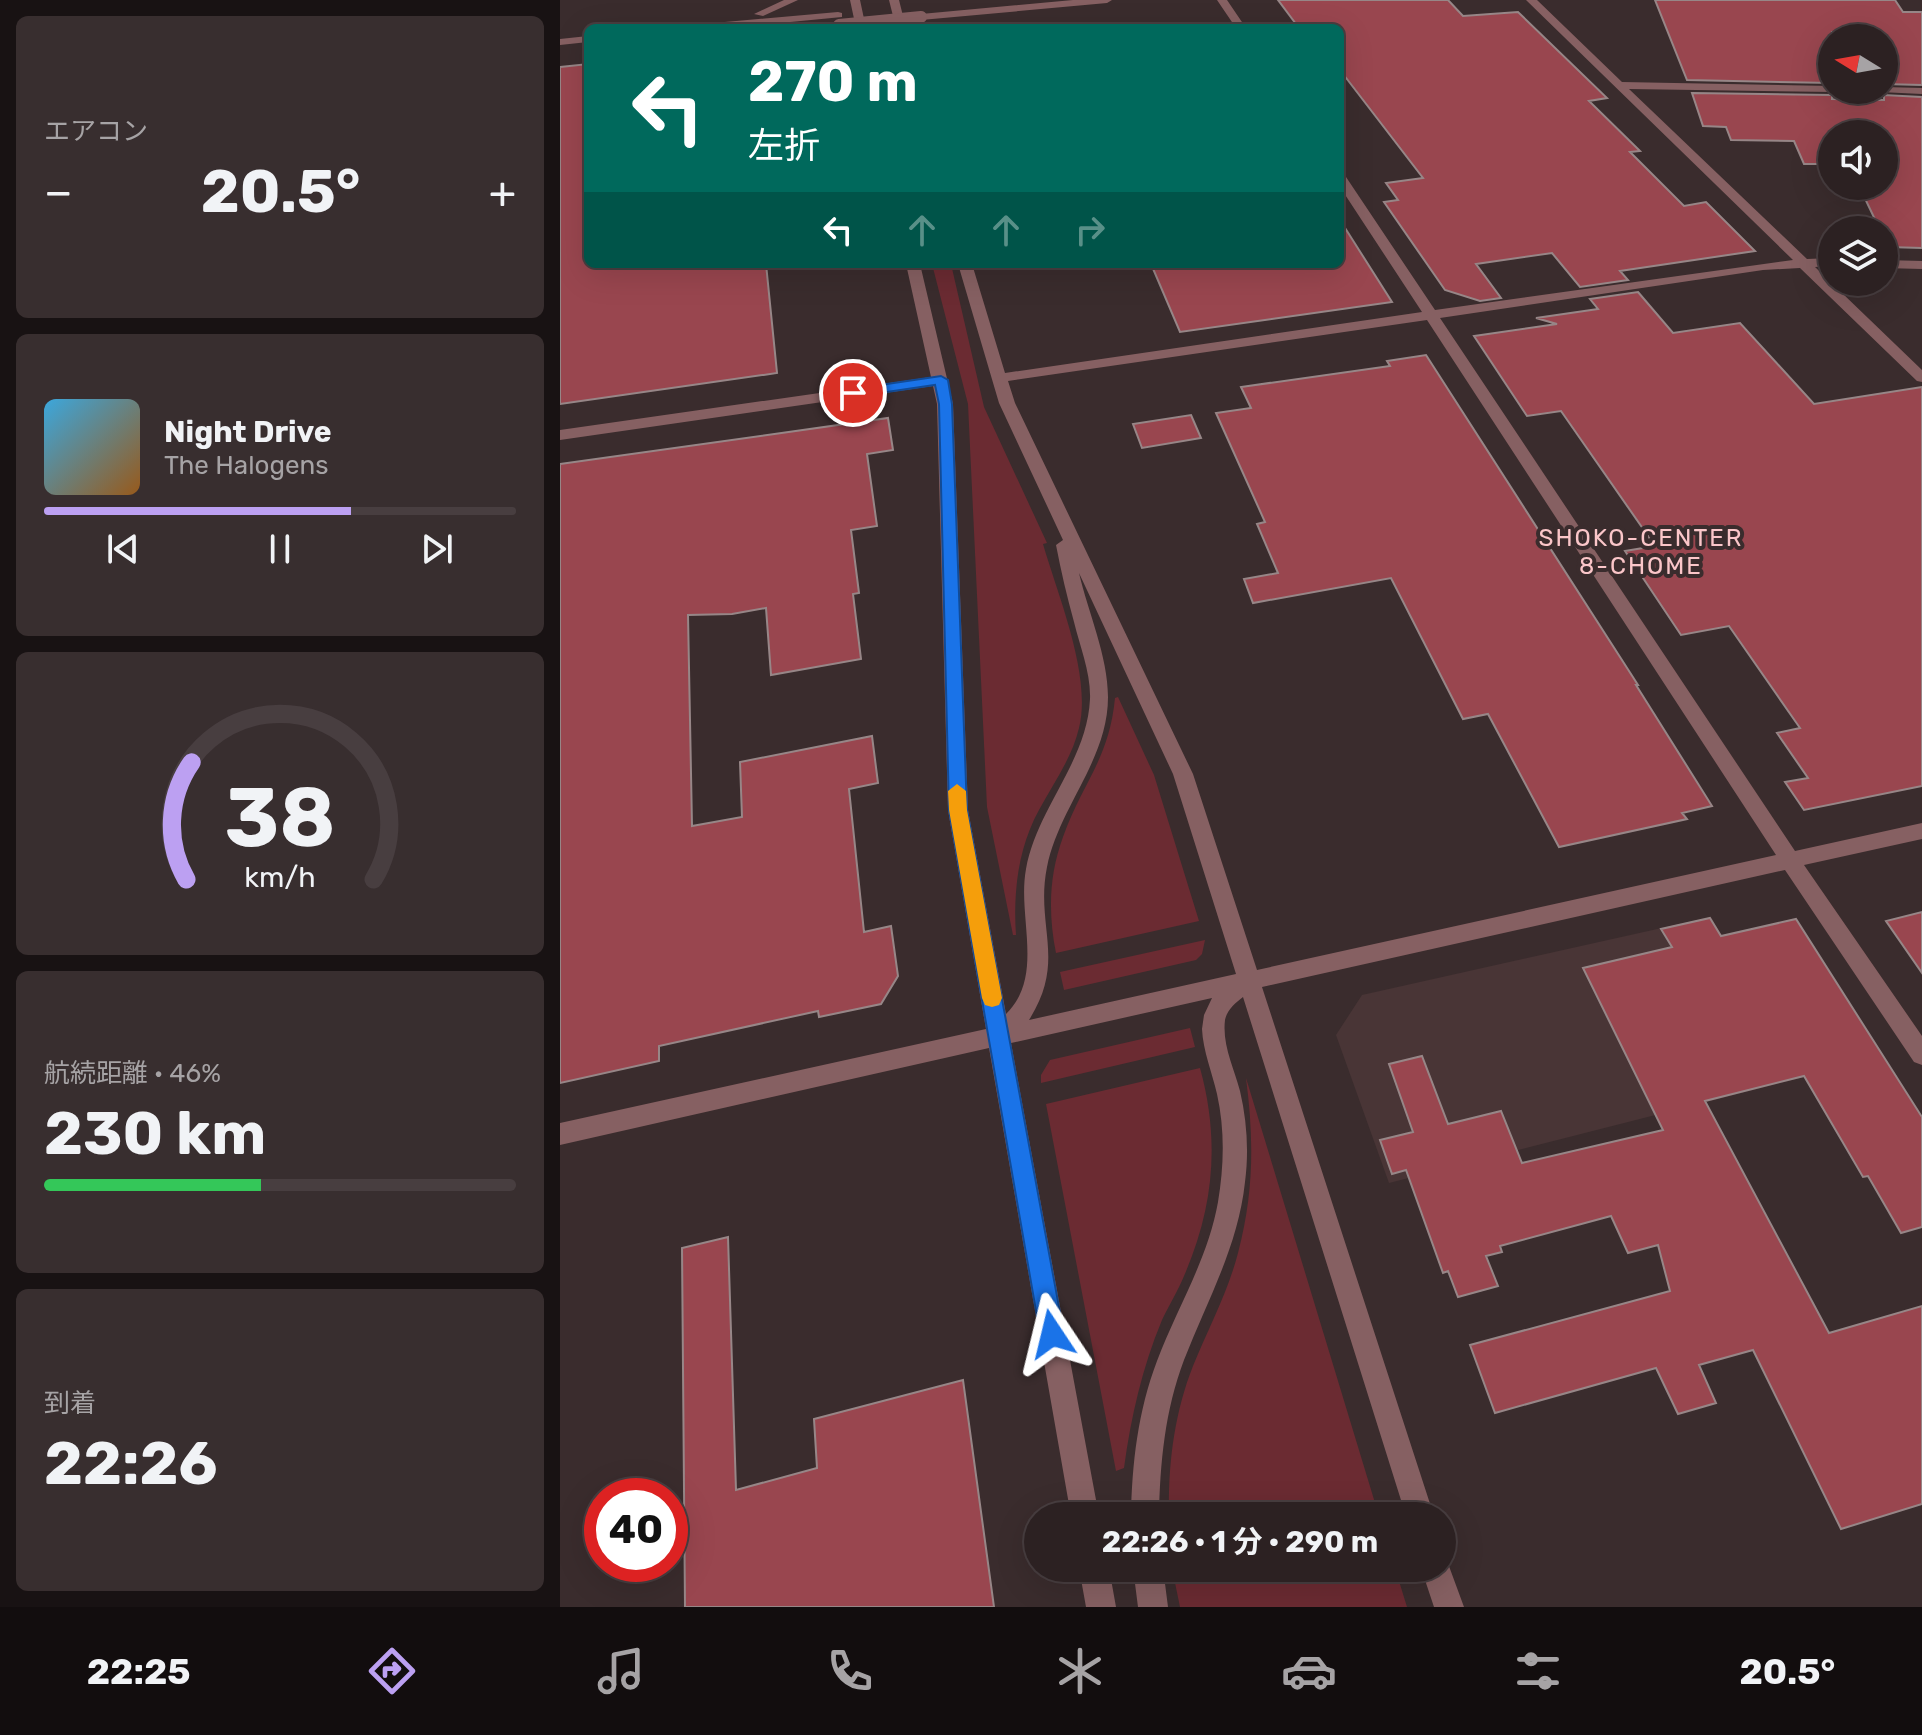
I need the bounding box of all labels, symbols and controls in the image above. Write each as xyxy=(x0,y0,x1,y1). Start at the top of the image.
north arrow xyxy=(1818,24,1898,104)
map controls xyxy=(1818,24,1898,296)
text: 270 m xyxy=(748,49,918,115)
icon: left xyxy=(616,56,720,160)
text: エアコン xyxy=(44,116,148,147)
button: sound xyxy=(1818,120,1898,200)
text: 左折 xyxy=(748,124,820,167)
text: 20.5° xyxy=(201,156,361,227)
text: − xyxy=(44,166,73,218)
text: + xyxy=(489,166,516,218)
icon: left xyxy=(816,208,860,252)
icon: ahead xyxy=(900,208,944,252)
icon: ahead xyxy=(984,208,1028,252)
icon: right xyxy=(1068,208,1112,252)
button: layers xyxy=(1818,216,1898,296)
pin xyxy=(819,359,887,427)
icon: arrive xyxy=(831,371,875,415)
text: Night Drive xyxy=(164,414,332,450)
text: The Halogens xyxy=(164,450,329,481)
district label: SHOKO-CENTER 8-CHOME xyxy=(1538,524,1744,580)
icon: previous xyxy=(101,527,145,571)
icon: pause xyxy=(258,527,302,571)
icon: next xyxy=(415,527,459,571)
text: 38 xyxy=(224,767,336,866)
text: km/h xyxy=(244,860,316,894)
text: 航続距離 · 46% xyxy=(44,1058,221,1089)
text: 230 km xyxy=(44,1098,266,1169)
position arrow xyxy=(1010,1292,1094,1376)
text: 到着 xyxy=(44,1388,96,1419)
text: 22:26 xyxy=(44,1428,218,1499)
speed limit sign: 40 xyxy=(584,1478,688,1582)
text: 22:26 · 1 分 · 290 m xyxy=(1102,1524,1378,1560)
icon: directions xyxy=(364,1643,420,1699)
icon: music xyxy=(593,1643,649,1699)
icon: phone xyxy=(822,1643,878,1699)
icon: climate xyxy=(1052,1643,1108,1699)
icon: car xyxy=(1281,1643,1337,1699)
icon: filters xyxy=(1510,1643,1566,1699)
text: 22:25 xyxy=(87,1650,191,1693)
text: 20.5° xyxy=(1739,1650,1835,1693)

